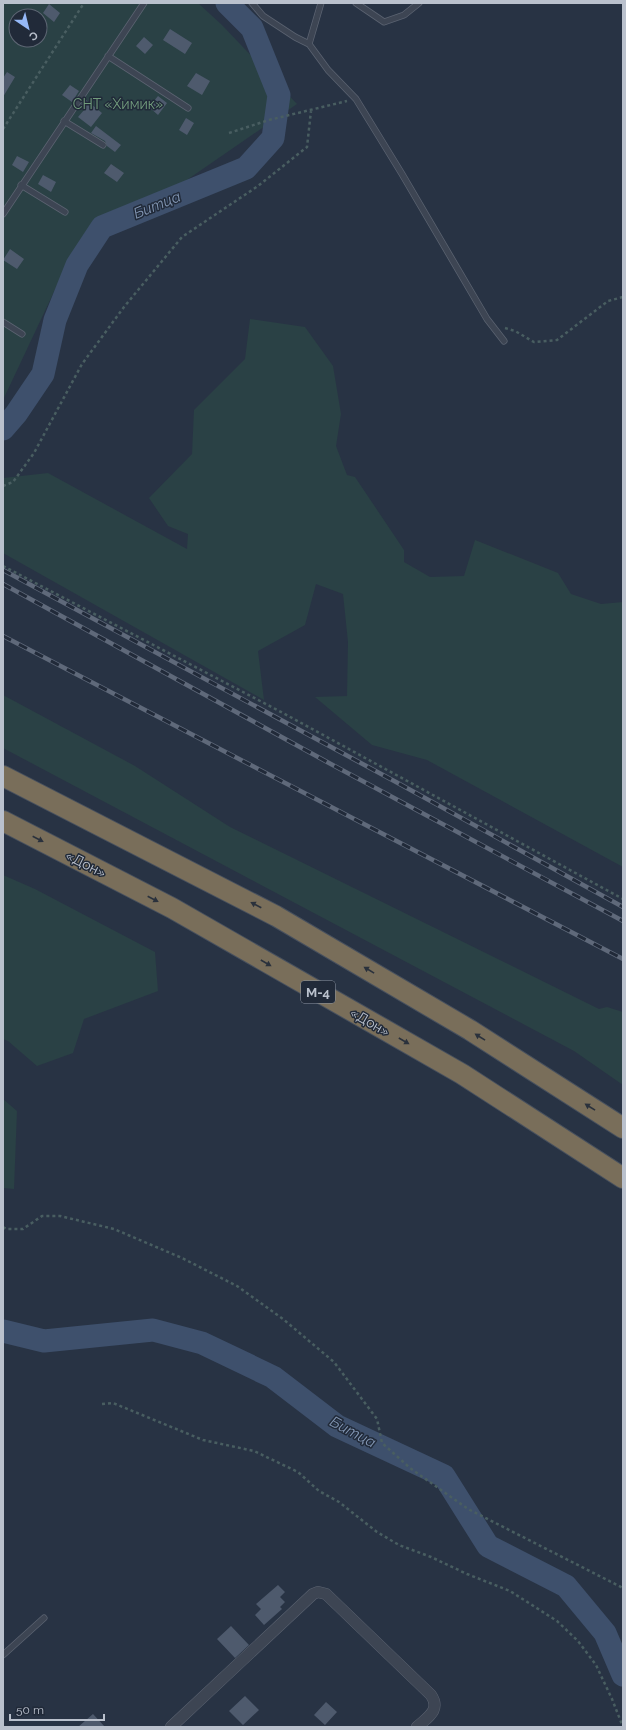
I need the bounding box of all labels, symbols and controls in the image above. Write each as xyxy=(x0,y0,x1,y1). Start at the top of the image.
north arrow xyxy=(8,8,48,48)
text: С xyxy=(26,28,40,44)
park label: СНТ «Химик» xyxy=(73,96,163,112)
water label: Битца xyxy=(131,187,183,223)
one-way arrow xyxy=(32,836,43,842)
street label: «Дон» xyxy=(63,847,109,881)
one-way arrow xyxy=(147,896,159,902)
one-way arrow xyxy=(250,902,262,909)
one-way arrow xyxy=(260,959,272,966)
one-way arrow xyxy=(363,967,375,974)
road number: М-4 xyxy=(301,981,335,1003)
street label: «Дон» xyxy=(347,1004,393,1040)
one-way arrow xyxy=(475,1033,486,1041)
one-way arrow xyxy=(398,1037,409,1044)
one-way arrow xyxy=(585,1103,595,1111)
water label: Битца xyxy=(327,1412,379,1452)
scale bar xyxy=(10,1696,104,1722)
text: 50 m xyxy=(16,1703,44,1717)

